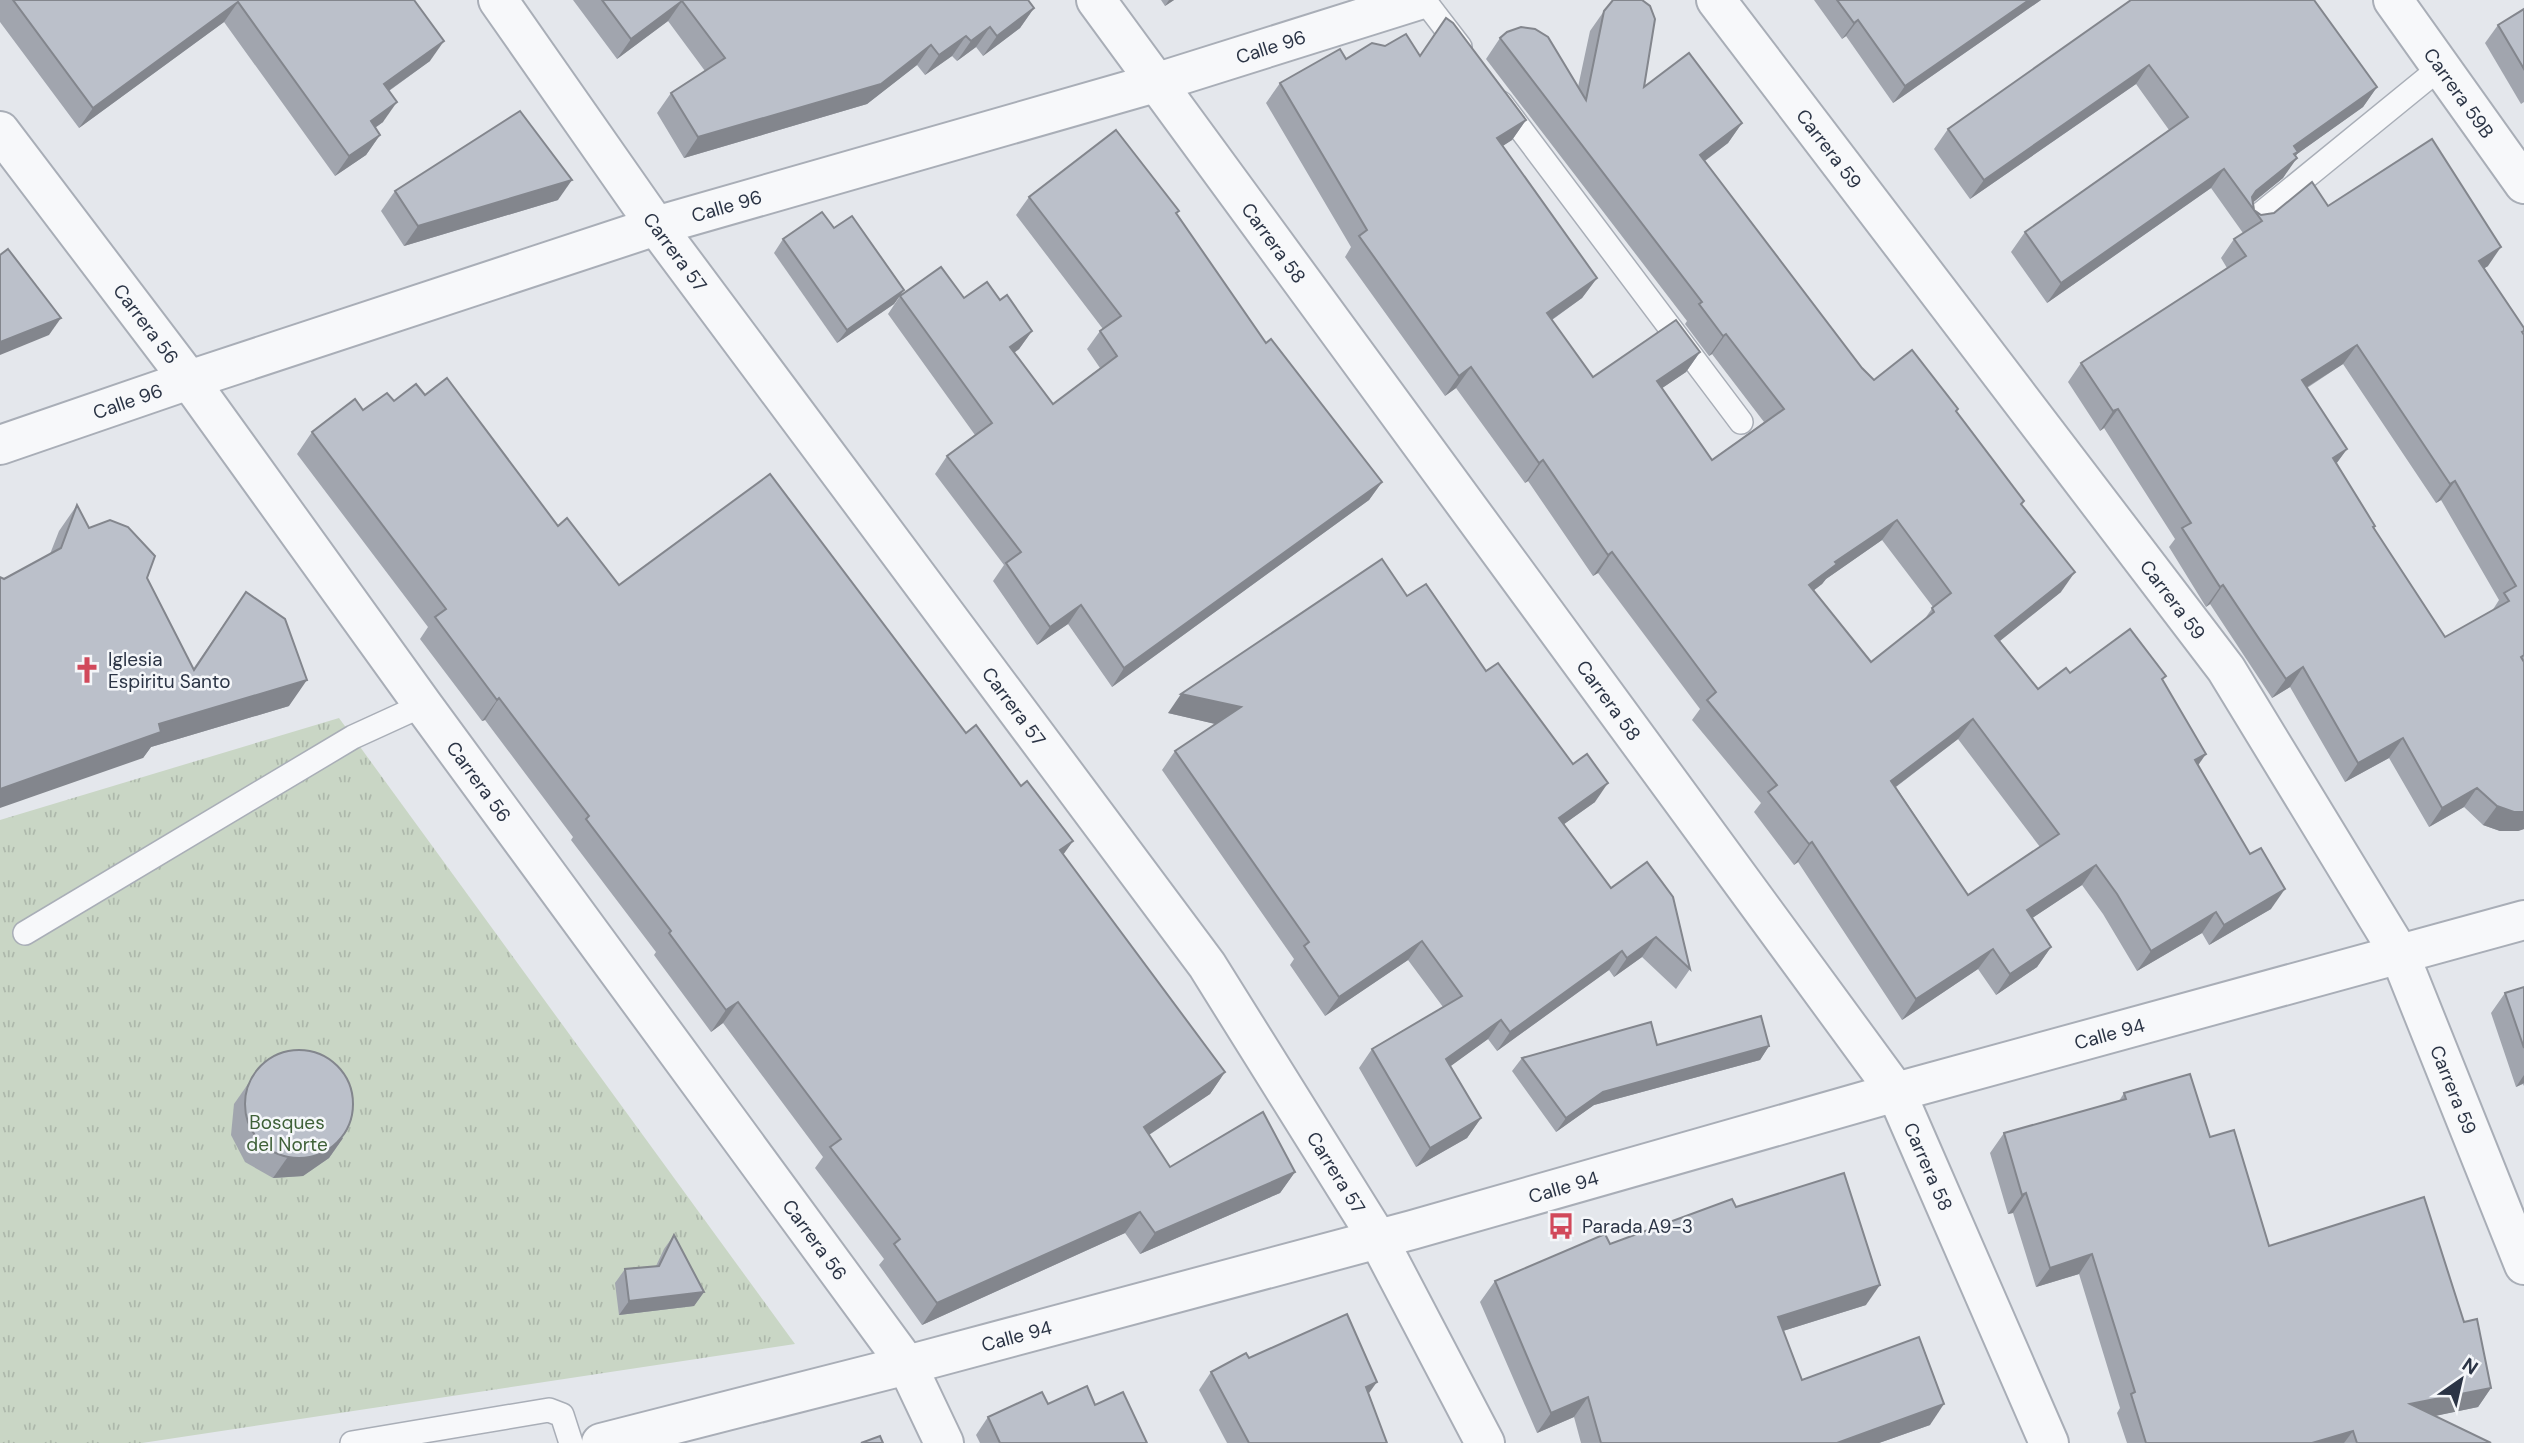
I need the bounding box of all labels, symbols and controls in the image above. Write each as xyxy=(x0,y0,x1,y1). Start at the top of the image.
street label: Calle 96 xyxy=(1233,24,1309,70)
street label: Carrera 59B xyxy=(2418,43,2499,143)
street label: Carrera 59 xyxy=(1791,104,1867,194)
street label: Calle 96 xyxy=(689,184,765,228)
street label: Carrera 58 xyxy=(1236,198,1311,288)
street label: Carrera 57 xyxy=(637,208,712,297)
street label: Carrera 56 xyxy=(107,279,184,369)
street label: Calle 96 xyxy=(90,378,166,425)
street label: Carrera 59 xyxy=(2134,555,2211,645)
place label: Iglesia Espiritu Santo xyxy=(108,647,230,694)
church icon: Iglesia Espiritu Santo xyxy=(72,655,102,685)
street label: Carrera 58 xyxy=(1571,655,1646,746)
street label: Carrera 57 xyxy=(976,662,1051,751)
street label: Carrera 56 xyxy=(441,736,517,827)
street label: Calle 94 xyxy=(2072,1013,2147,1056)
street label: Carrera 59 xyxy=(2424,1042,2482,1138)
park label: Bosques del Norte xyxy=(246,1110,328,1157)
street label: Carrera 58 xyxy=(1898,1119,1958,1215)
street label: Carrera 57 xyxy=(1301,1127,1371,1218)
street label: Calle 94 xyxy=(1526,1165,1602,1209)
street label: Carrera 56 xyxy=(777,1194,853,1285)
bus stop icon: Parada A9-3 xyxy=(1546,1211,1576,1241)
place label: Parada A9-3 xyxy=(1582,1214,1693,1239)
street label: Calle 94 xyxy=(979,1315,1054,1358)
north arrow xyxy=(2426,1345,2496,1415)
text: N xyxy=(2457,1352,2483,1381)

